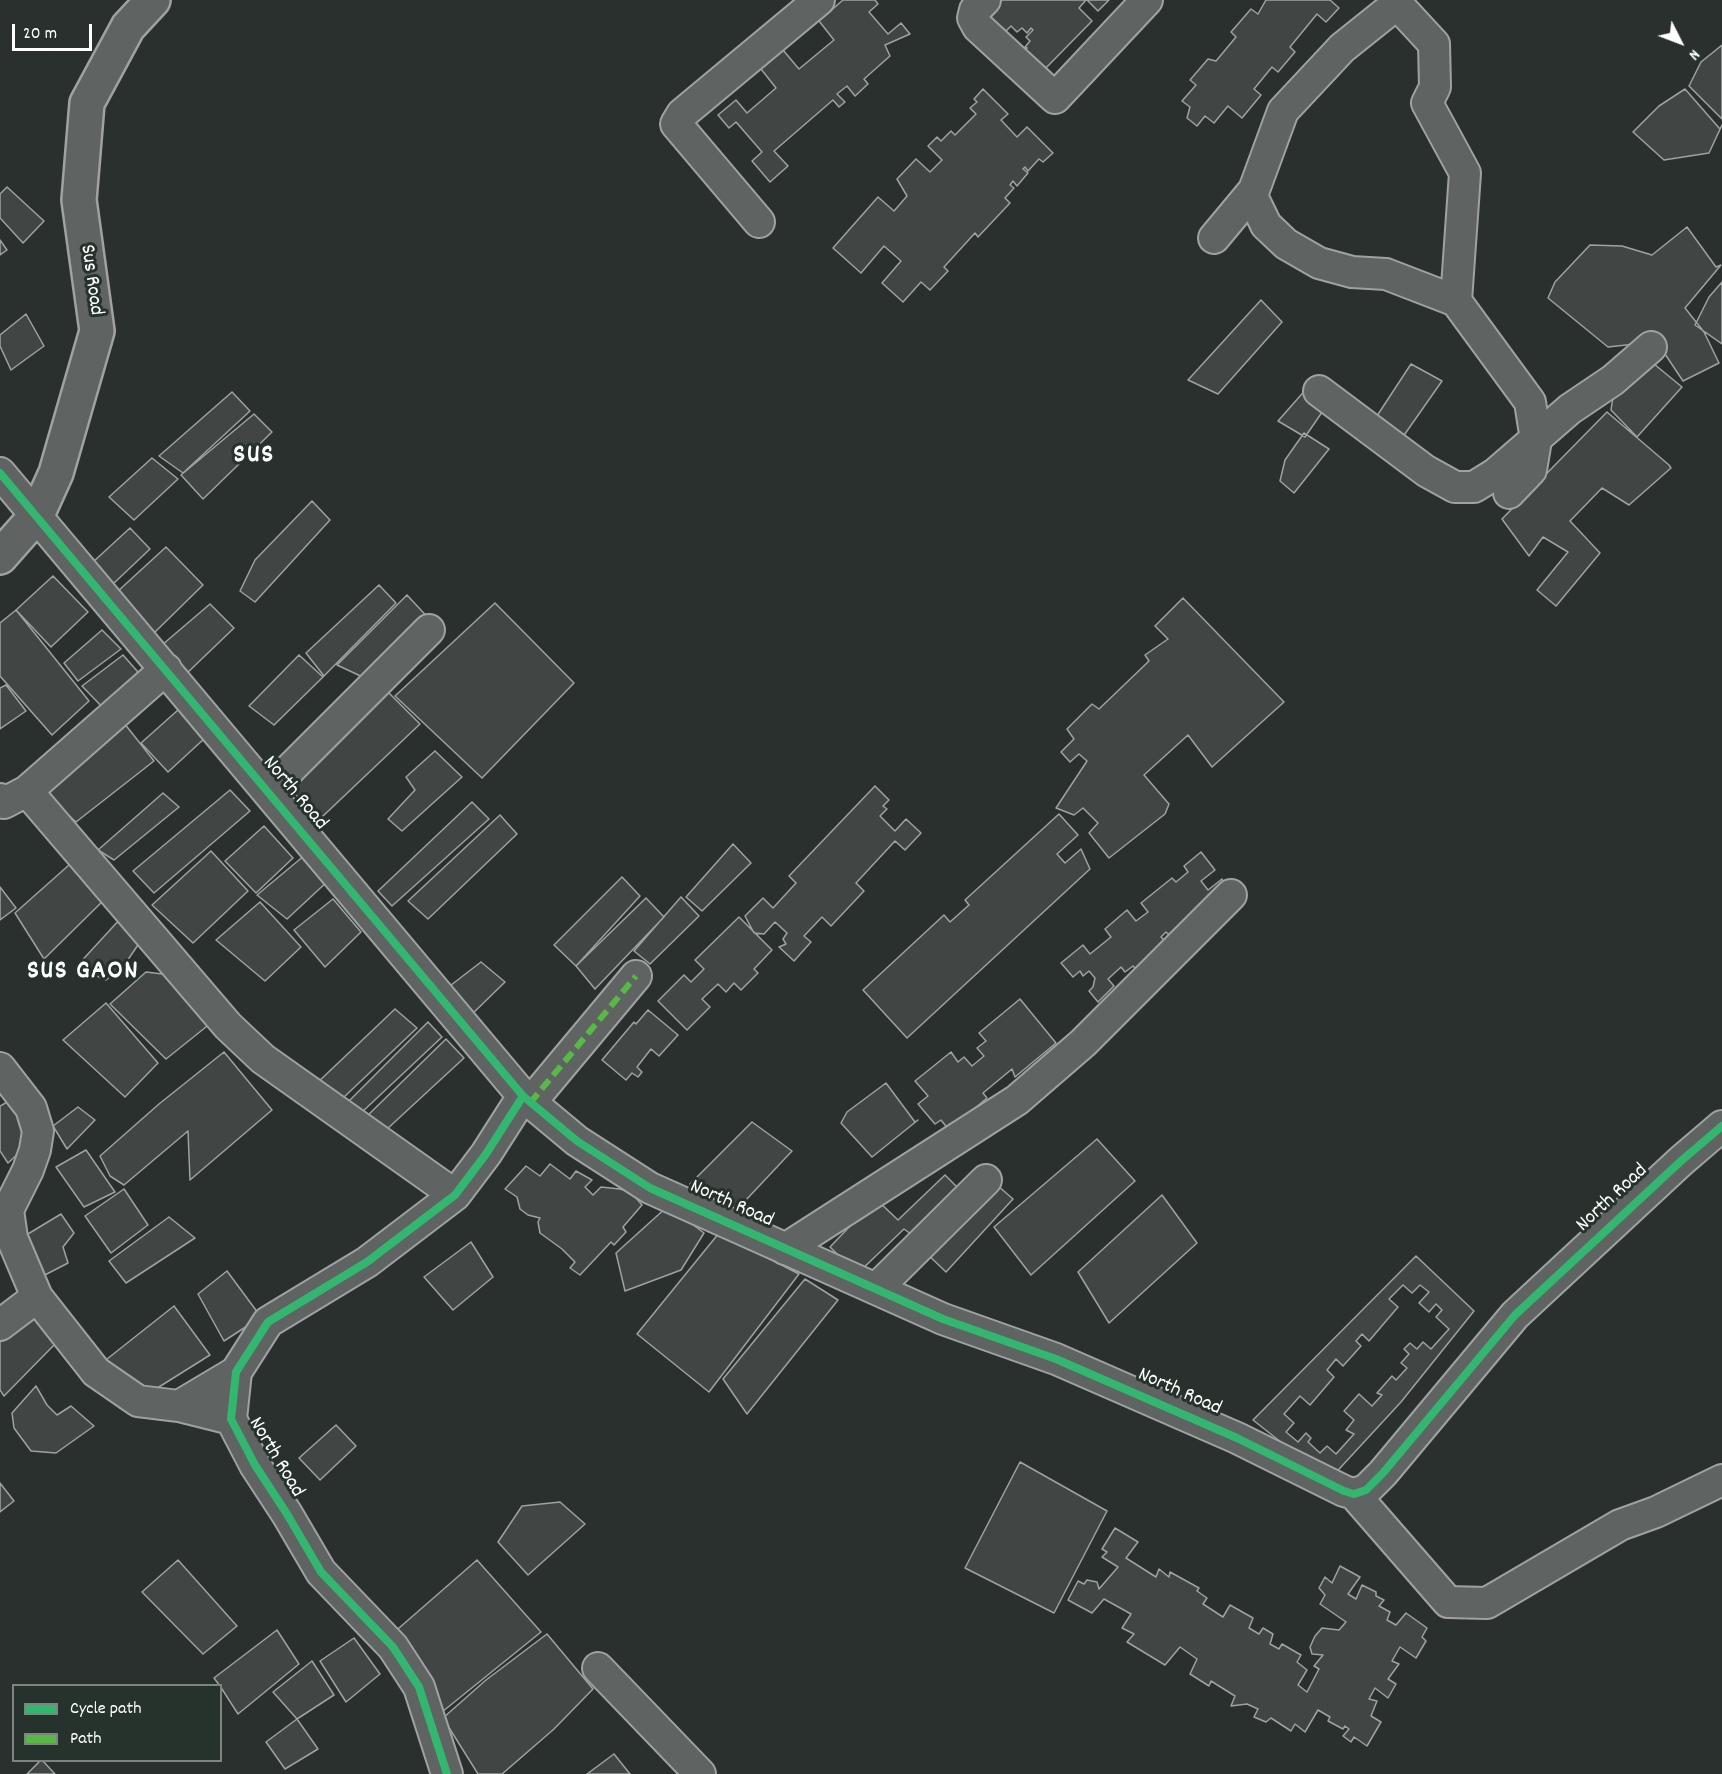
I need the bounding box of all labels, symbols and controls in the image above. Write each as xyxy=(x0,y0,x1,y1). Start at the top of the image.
scale bar xyxy=(15,12,94,50)
north arrow xyxy=(1650,12,1710,72)
text: 20 m xyxy=(23,22,57,47)
text: N xyxy=(1683,44,1705,65)
street label: Sus Road xyxy=(73,243,107,317)
district label: SUS xyxy=(233,441,275,473)
street label: North Road xyxy=(256,752,332,836)
district label: SUS GAON xyxy=(27,957,139,989)
street label: North Road xyxy=(1572,1159,1654,1239)
street label: North Road xyxy=(685,1175,777,1235)
street label: North Road xyxy=(1133,1363,1225,1423)
street label: North Road xyxy=(241,1413,309,1503)
legend xyxy=(12,1684,222,1762)
text: Cycle path xyxy=(70,1697,141,1722)
text: Path xyxy=(70,1727,102,1752)

